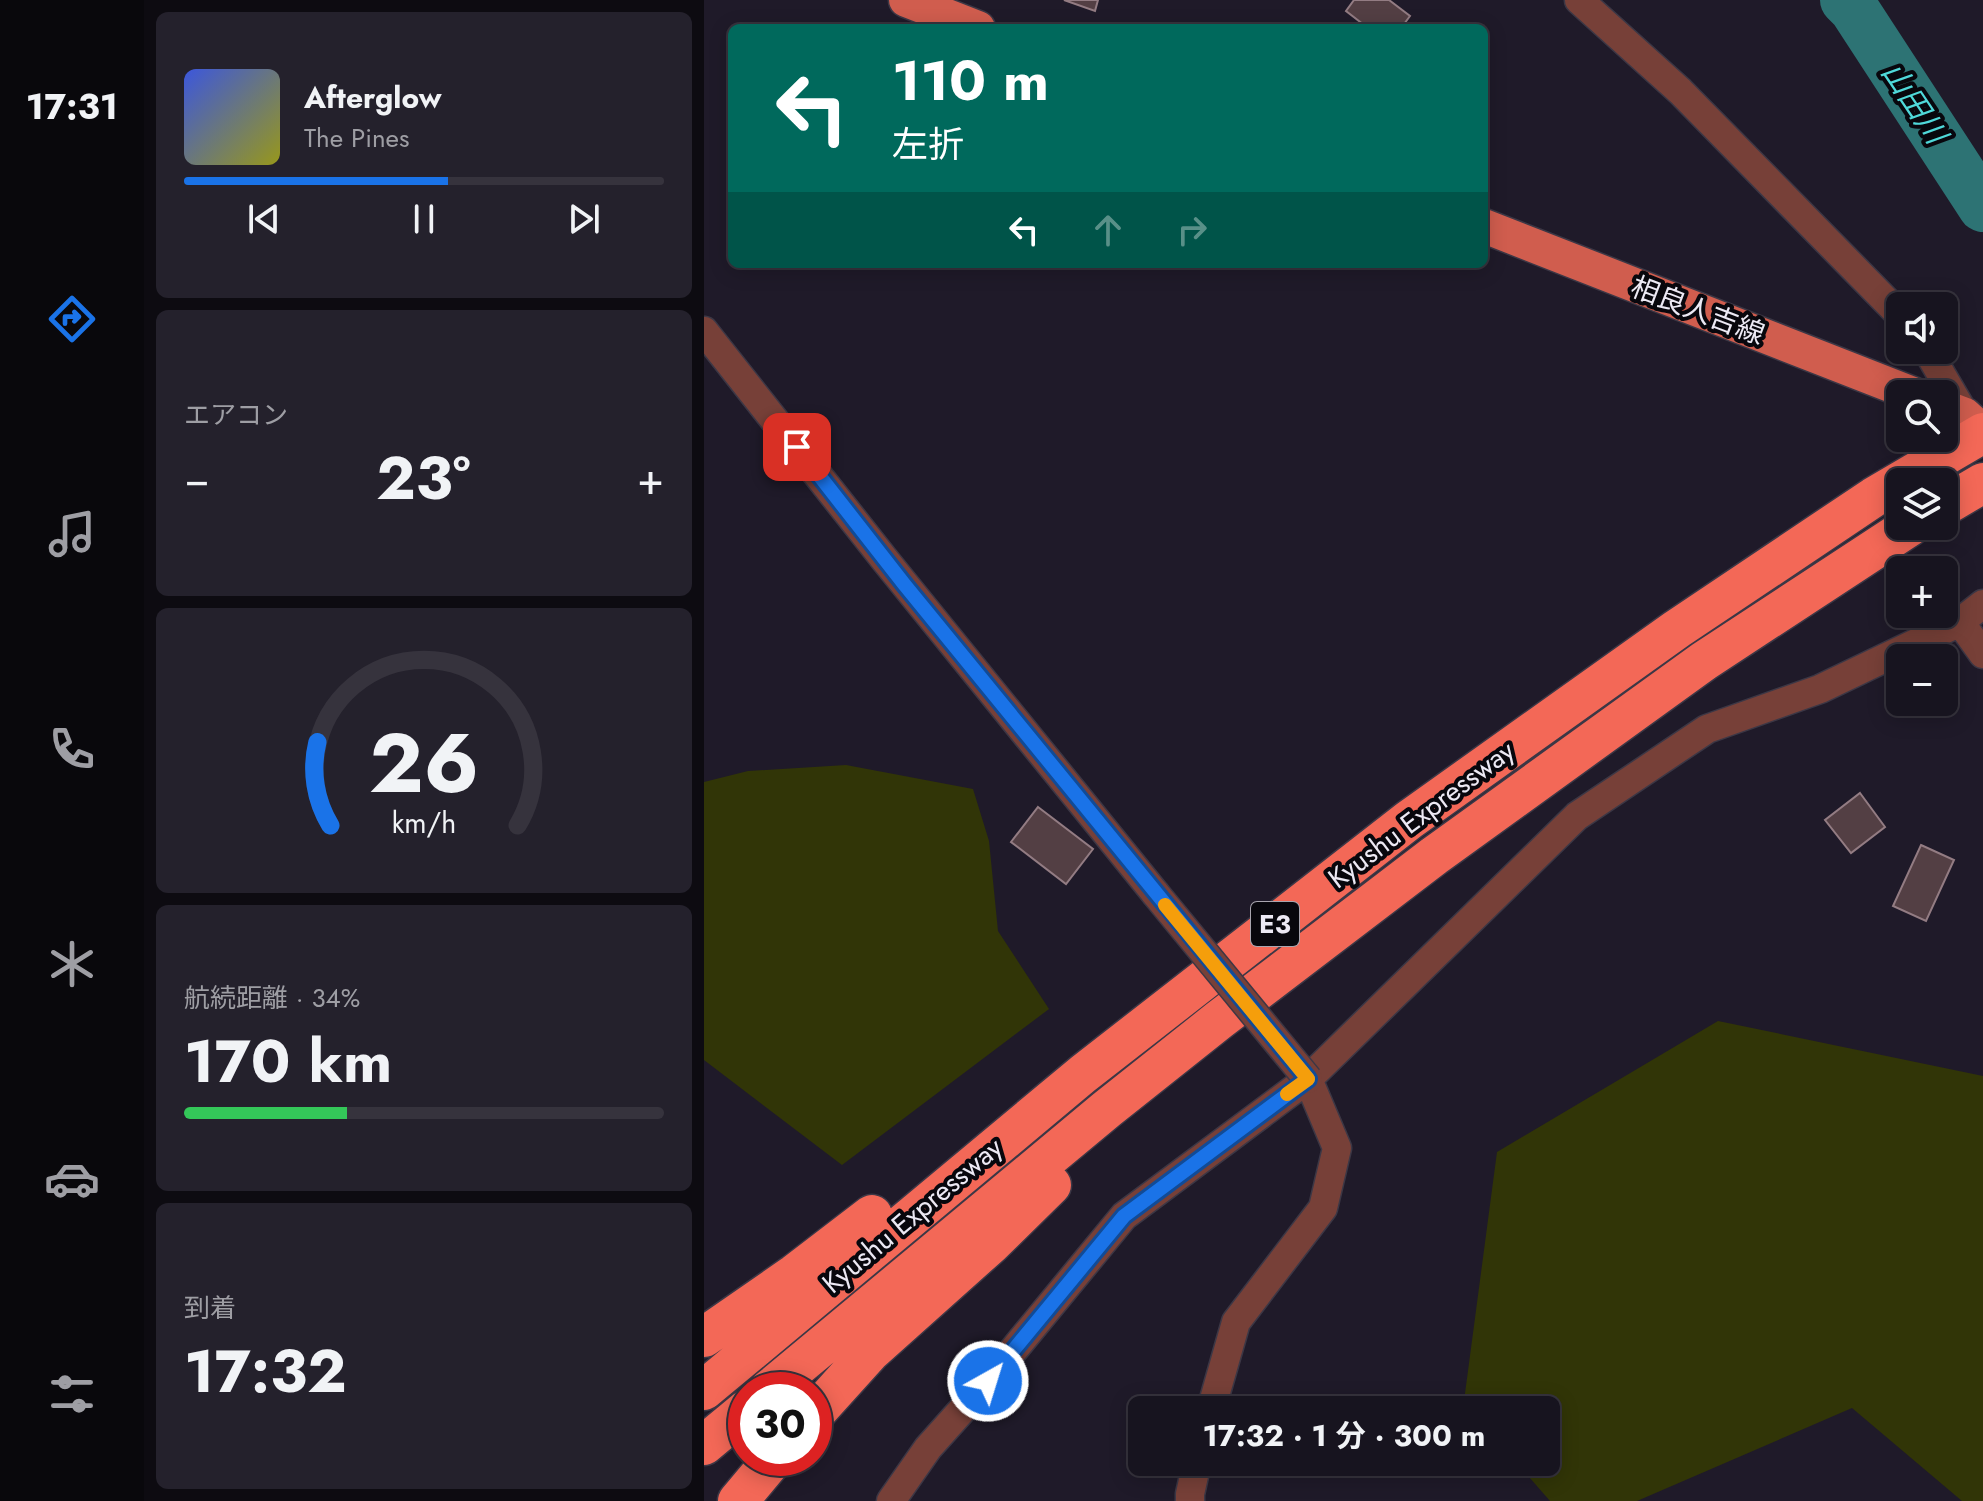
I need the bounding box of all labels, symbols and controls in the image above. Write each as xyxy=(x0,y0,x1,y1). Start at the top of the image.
text: 110 m xyxy=(892,40,1049,121)
water label: 山田川 xyxy=(1871,53,1959,155)
icon: left xyxy=(760,56,864,160)
text: Afterglow xyxy=(304,76,441,119)
text: 17:31 xyxy=(26,80,118,132)
text: 左折 xyxy=(892,118,964,170)
text: The Pines xyxy=(304,119,409,157)
icon: previous xyxy=(242,197,286,241)
icon: pause xyxy=(402,197,446,241)
icon: next xyxy=(562,197,606,241)
icon: left xyxy=(1002,208,1046,252)
icon: ahead xyxy=(1086,208,1130,252)
icon: right xyxy=(1170,208,1214,252)
street label: 相良人吉線 xyxy=(1625,266,1771,355)
icon: directions xyxy=(44,291,100,347)
map controls xyxy=(1886,292,1958,716)
button: sound xyxy=(1886,292,1958,364)
button: search xyxy=(1886,380,1958,452)
text: エアコン xyxy=(184,396,288,434)
pin xyxy=(763,413,831,481)
icon: arrive xyxy=(775,425,819,469)
text: 23° xyxy=(376,435,471,522)
text: − xyxy=(184,447,210,511)
text: + xyxy=(637,447,664,511)
button: layers xyxy=(1886,468,1958,540)
icon: music xyxy=(44,506,100,562)
button: + xyxy=(1886,556,1958,628)
button: − xyxy=(1886,644,1958,716)
text: 26 xyxy=(369,703,479,823)
icon: phone xyxy=(44,721,100,777)
street label: Kyushu Expressway xyxy=(1319,730,1524,898)
text: km/h xyxy=(392,803,456,845)
road number: E3 xyxy=(1251,902,1299,946)
icon: climate xyxy=(44,936,100,992)
text: 航続距離 · 34% xyxy=(184,979,360,1017)
text: 170 km xyxy=(184,1018,392,1105)
street label: Kyushu Expressway xyxy=(813,1127,1012,1303)
icon: car xyxy=(44,1151,100,1207)
text: 到着 xyxy=(184,1289,236,1327)
text: 17:32 xyxy=(184,1328,347,1415)
position arrow xyxy=(946,1339,1030,1423)
icon: filters xyxy=(44,1366,100,1422)
speed limit sign: 30 xyxy=(728,1372,832,1476)
text: 17:32 · 1 分 · 300 m xyxy=(1203,1414,1485,1457)

